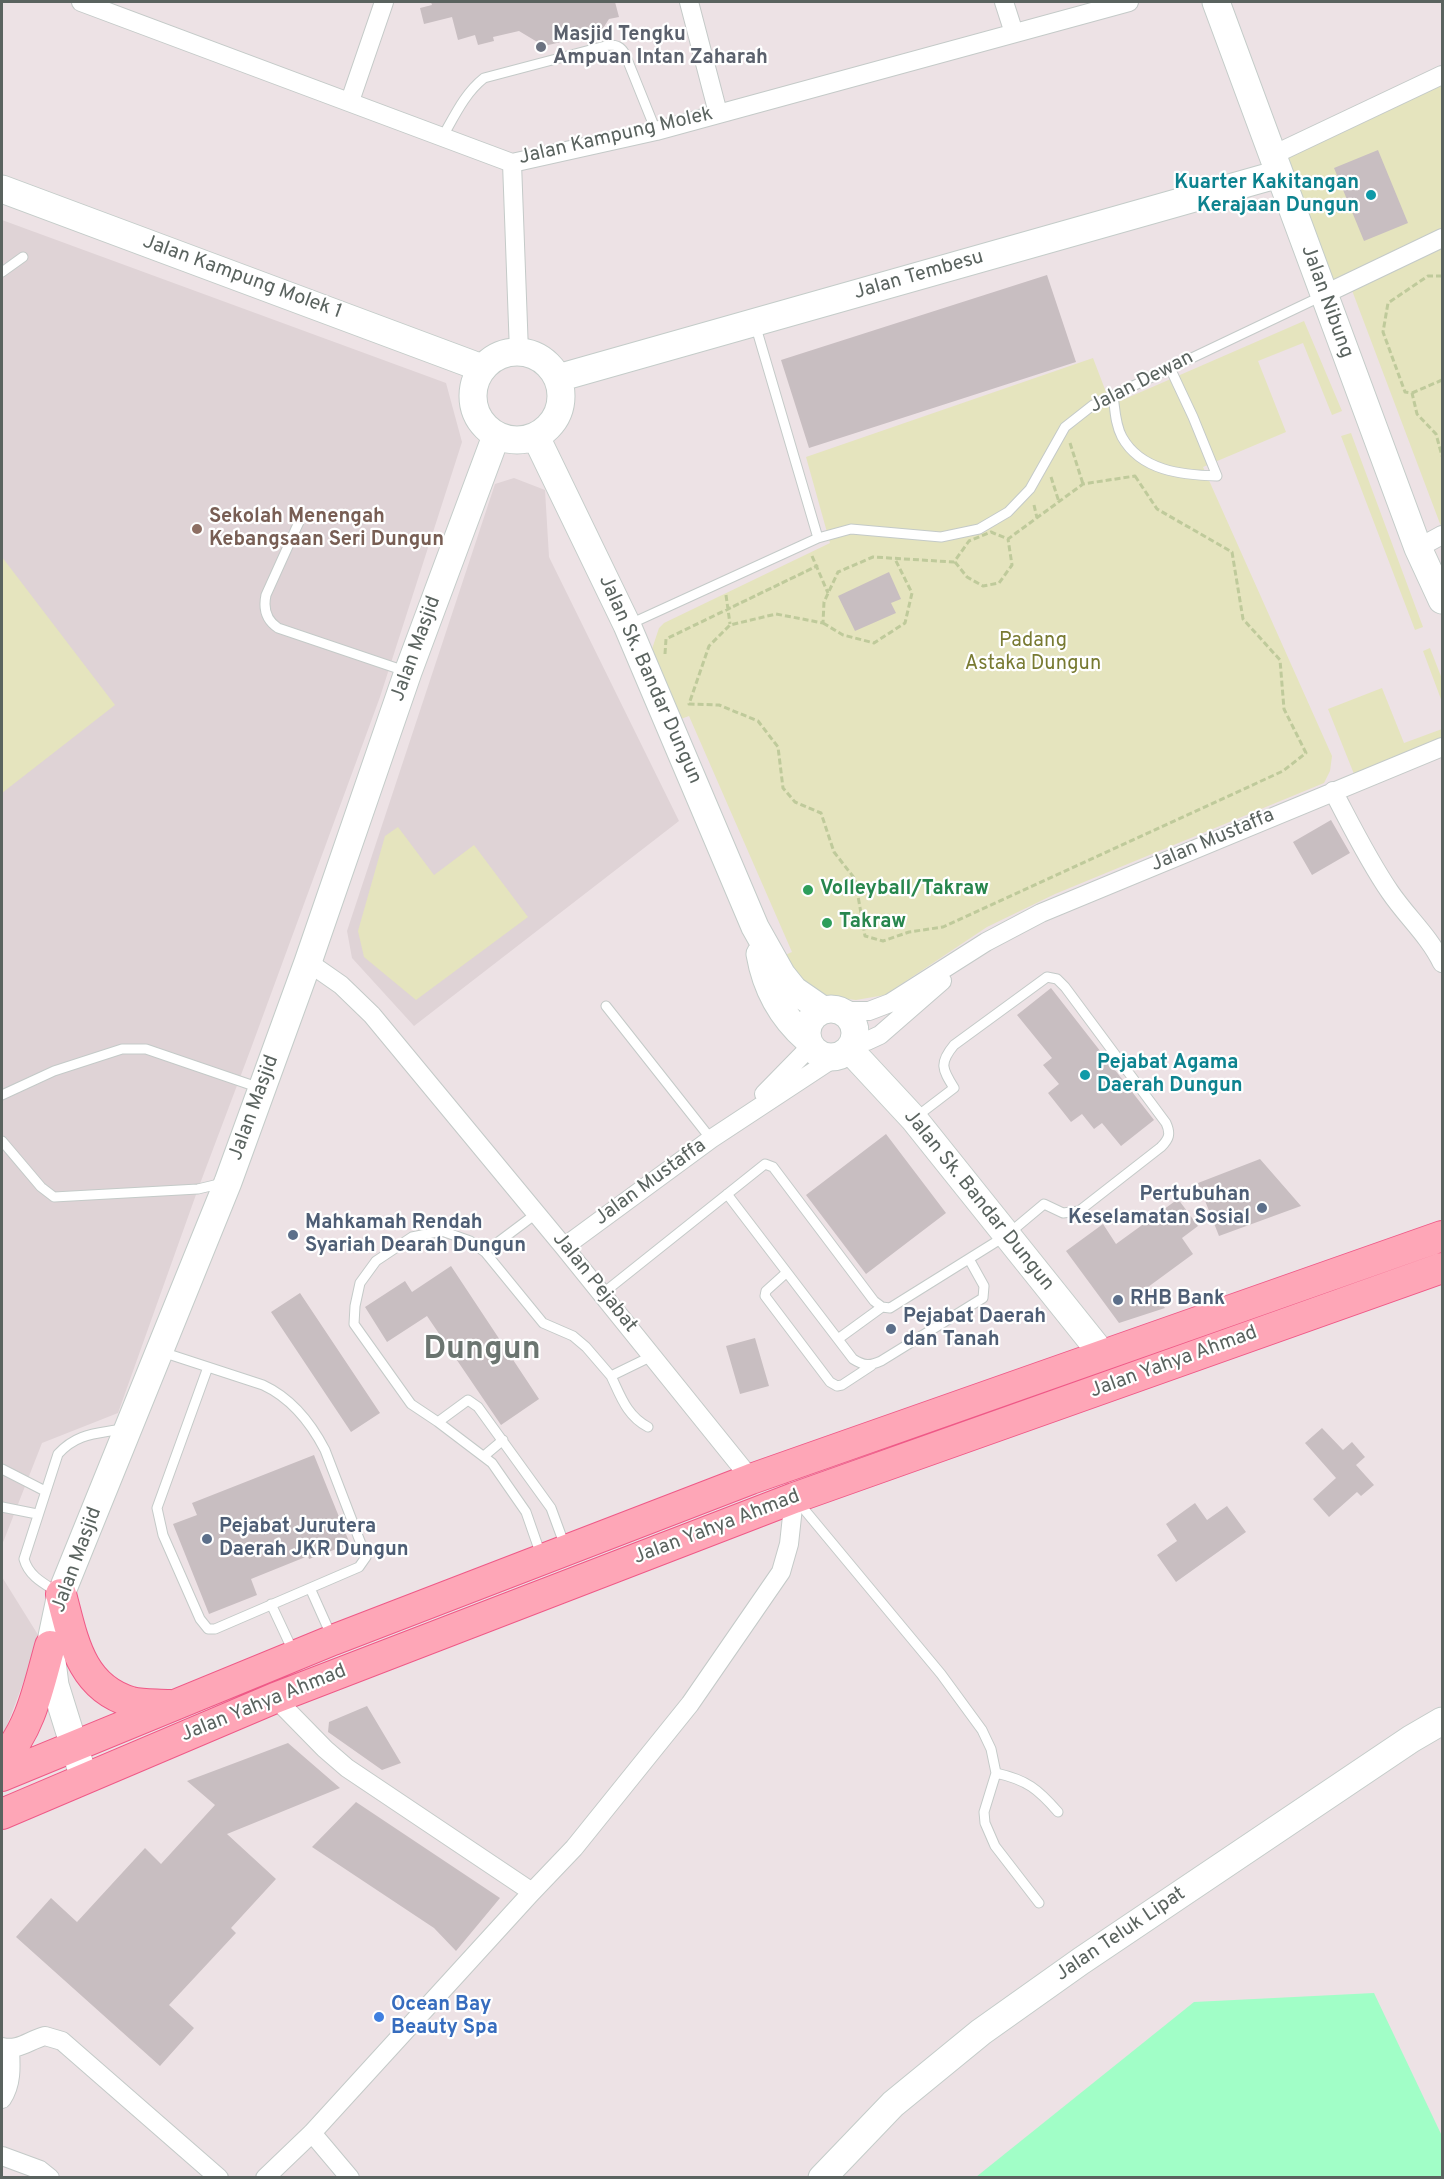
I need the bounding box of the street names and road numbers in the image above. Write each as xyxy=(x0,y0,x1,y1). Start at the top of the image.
street label: Jalan Kampung Molek xyxy=(517,103,715,171)
street label: Jalan Kampung Molek 1 xyxy=(139,231,345,325)
street label: Jalan Nibung xyxy=(1295,242,1357,362)
street label: Jalan Tembesu xyxy=(851,246,987,306)
street label: Jalan Dewan xyxy=(1086,347,1198,419)
street label: Jalan Sk. Bandar Dungun xyxy=(592,572,706,788)
street label: Jalan Masjid xyxy=(387,593,447,705)
street label: Jalan Mustaffa xyxy=(1148,804,1278,878)
street label: Jalan Masjid xyxy=(225,1052,285,1164)
street label: Jalan Sk. Bandar Dungun xyxy=(898,1106,1058,1296)
street label: Jalan Mustaffa xyxy=(591,1135,711,1231)
street label: Jalan Pejabat xyxy=(546,1228,642,1338)
street label: Jalan Yahya Ahmad xyxy=(1087,1322,1261,1404)
street label: Jalan Yahya Ahmad xyxy=(630,1485,804,1571)
street label: Jalan Masjid xyxy=(48,1504,108,1616)
street label: Jalan Yahya Ahmad xyxy=(178,1660,350,1748)
street label: Jalan Teluk Lipat xyxy=(1051,1883,1191,1987)

